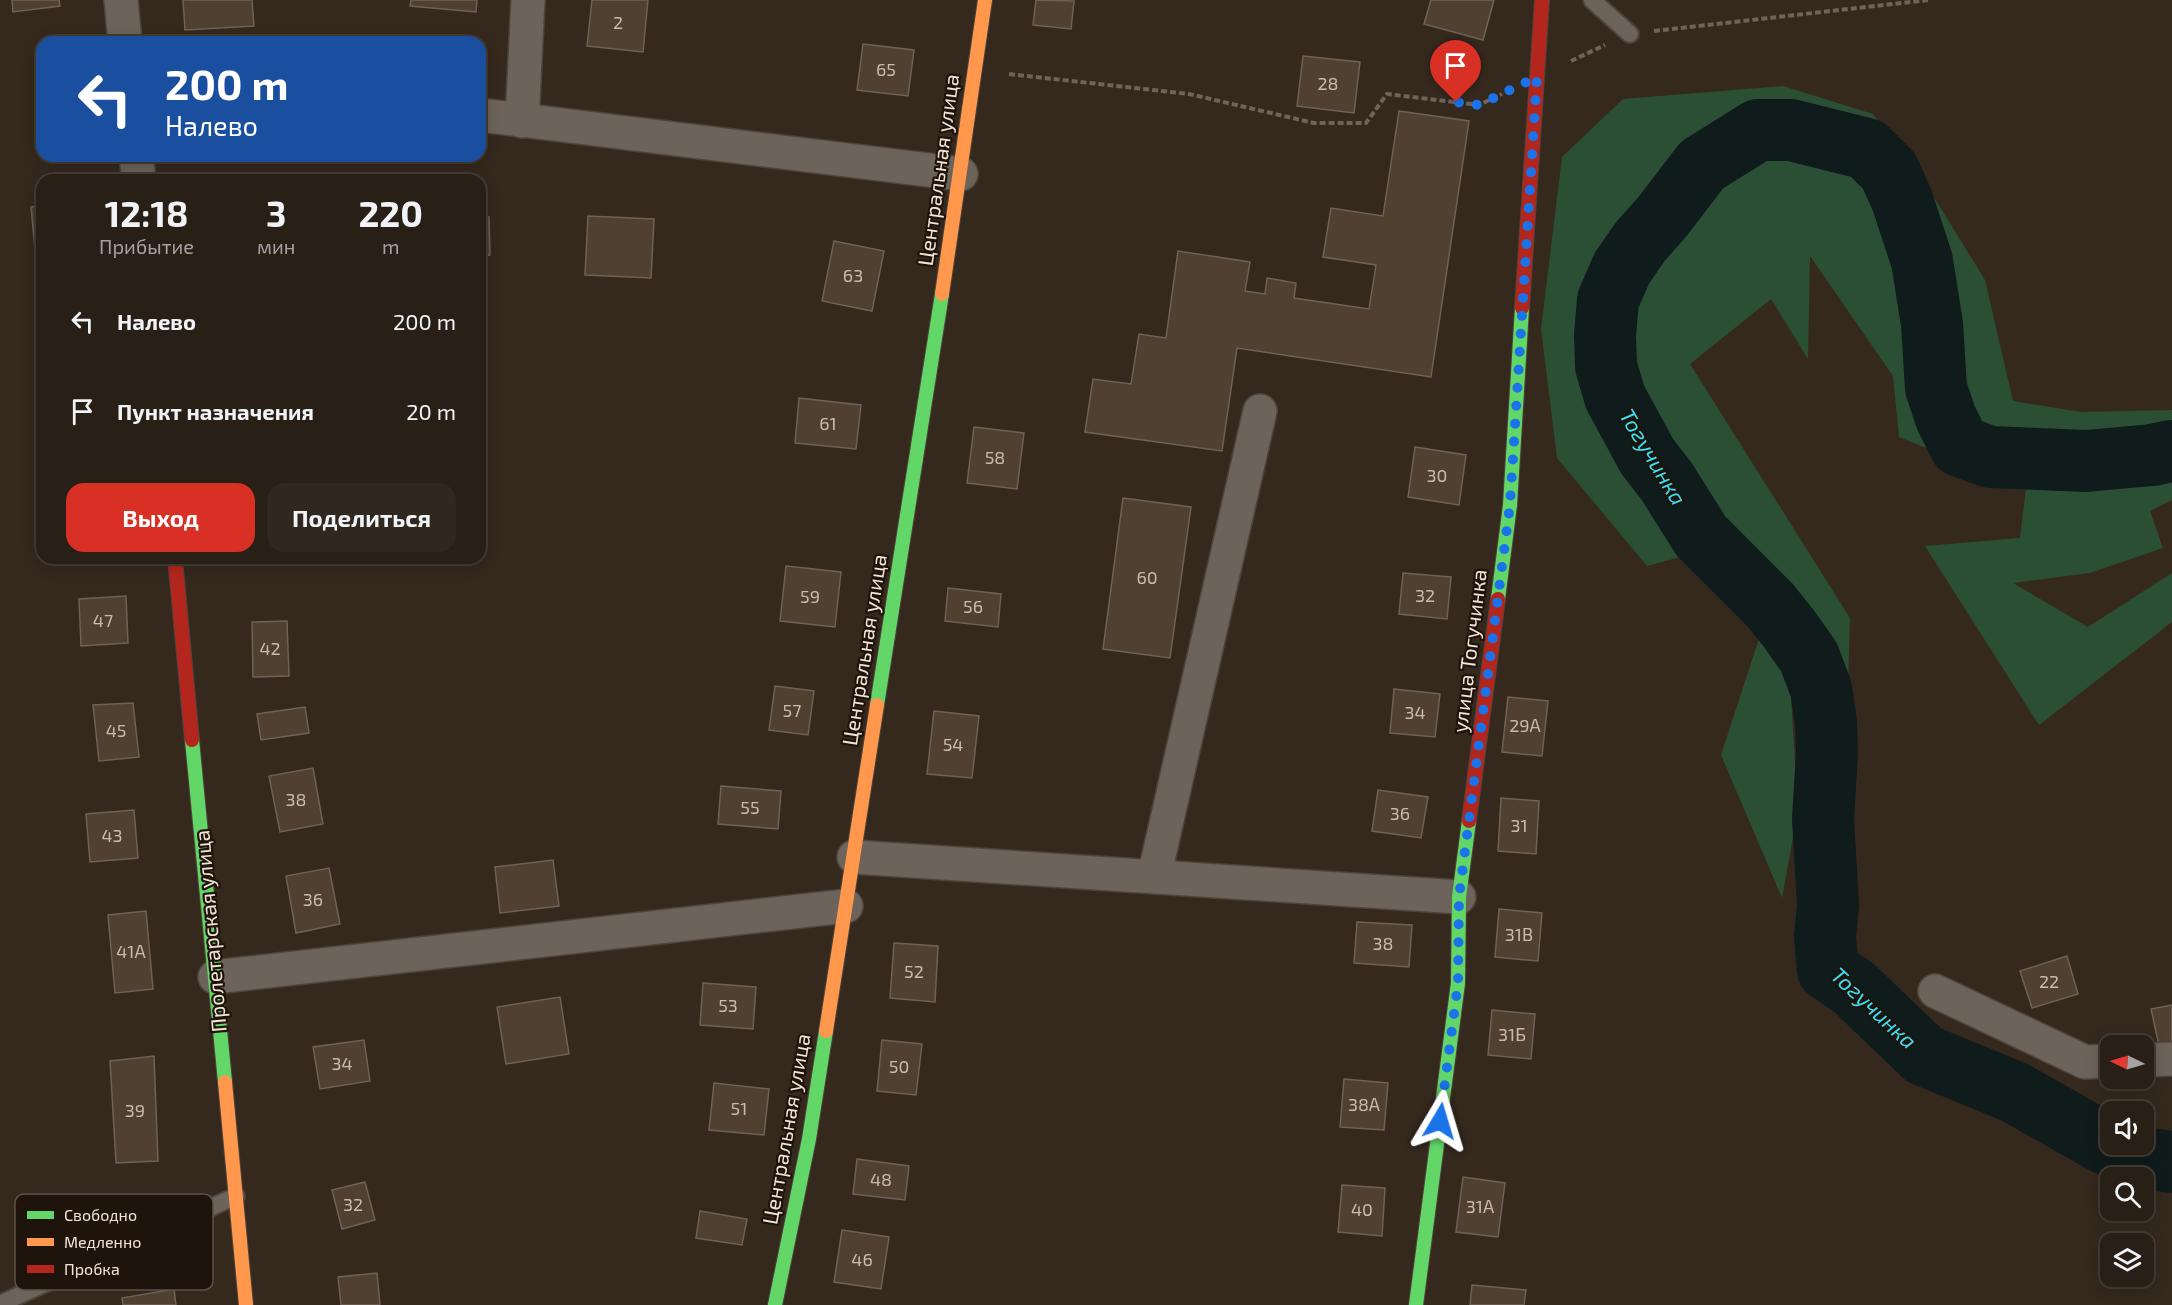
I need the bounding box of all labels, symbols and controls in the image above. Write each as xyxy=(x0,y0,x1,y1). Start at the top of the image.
house number: 2 xyxy=(613,11,623,33)
pin xyxy=(1430,40,1481,102)
icon: arrive xyxy=(1439,49,1472,82)
text: 200 m xyxy=(165,58,288,108)
house number: 65 xyxy=(876,58,896,80)
icon: left xyxy=(66,60,144,138)
street label: Центральная улица xyxy=(912,72,964,267)
house number: 28 xyxy=(1317,72,1339,94)
text: Налево xyxy=(165,109,258,141)
text: 12:18 xyxy=(105,191,188,234)
text: 3 xyxy=(266,191,286,234)
text: 220 xyxy=(358,191,423,234)
text: Прибытие xyxy=(99,234,194,258)
text: мин xyxy=(257,234,295,258)
text: m xyxy=(382,234,399,258)
house number: 63 xyxy=(843,264,863,286)
icon: left xyxy=(66,305,99,338)
text: Налево xyxy=(117,308,196,334)
text: 200 m xyxy=(393,308,456,334)
icon: arrive xyxy=(66,395,99,428)
text: Пункт назначения xyxy=(117,398,314,424)
text: 20 m xyxy=(406,398,456,424)
water label: Тогучинка xyxy=(1615,404,1693,509)
house number: 61 xyxy=(819,412,837,434)
house number: 58 xyxy=(985,446,1005,468)
house number: 30 xyxy=(1427,464,1447,486)
button: Выход xyxy=(66,483,255,552)
button: Поделиться xyxy=(267,483,456,552)
street label: Центральная улица xyxy=(836,552,892,747)
house number: 60 xyxy=(1136,566,1158,588)
street label: улица Тогучинка xyxy=(1446,568,1492,734)
house number: 32 xyxy=(1415,584,1435,606)
house number: 59 xyxy=(800,585,820,607)
house number: 56 xyxy=(963,595,983,617)
house number: 47 xyxy=(93,609,113,631)
house number: 42 xyxy=(259,637,281,659)
house number: 57 xyxy=(783,699,801,721)
house number: 34 xyxy=(1404,701,1426,723)
house number: 29А xyxy=(1509,714,1542,736)
house number: 45 xyxy=(106,719,126,741)
house number: 54 xyxy=(943,733,963,755)
house number: 38 xyxy=(286,788,306,810)
house number: 55 xyxy=(740,796,760,818)
house number: 36 xyxy=(1390,802,1410,824)
house number: 31 xyxy=(1510,814,1528,836)
house number: 43 xyxy=(101,824,123,846)
street label: Пролетарская улица xyxy=(188,829,232,1033)
house number: 36 xyxy=(303,888,323,910)
house number: 31В xyxy=(1505,923,1533,945)
house number: 38 xyxy=(1373,932,1393,954)
house number: 41А xyxy=(116,940,147,962)
house number: 52 xyxy=(904,960,924,982)
water label: Тогучинка xyxy=(1827,961,1923,1053)
house number: 22 xyxy=(2039,970,2059,992)
house number: 53 xyxy=(718,994,738,1016)
house number: 31Б xyxy=(1498,1023,1526,1045)
street label: Центральная улица xyxy=(756,1031,816,1226)
north arrow xyxy=(2100,1035,2154,1089)
map controls xyxy=(2100,1035,2154,1287)
house number: 34 xyxy=(331,1052,353,1074)
house number: 50 xyxy=(889,1055,909,1077)
position arrow xyxy=(1408,1089,1472,1153)
house number: 38А xyxy=(1348,1093,1381,1115)
house number: 51 xyxy=(731,1097,747,1119)
house number: 39 xyxy=(125,1099,145,1121)
button: sound xyxy=(2100,1101,2154,1155)
button: search xyxy=(2100,1167,2154,1221)
house number: 48 xyxy=(870,1168,892,1190)
house number: 32 xyxy=(343,1193,363,1215)
legend xyxy=(15,1194,213,1290)
house number: 31А xyxy=(1466,1195,1495,1217)
house number: 40 xyxy=(1351,1198,1373,1220)
text: Свободно xyxy=(64,1205,137,1224)
text: Медленно xyxy=(64,1232,141,1251)
button: layers xyxy=(2100,1233,2154,1287)
house number: 46 xyxy=(851,1248,873,1270)
text: Пробка xyxy=(64,1259,120,1278)

